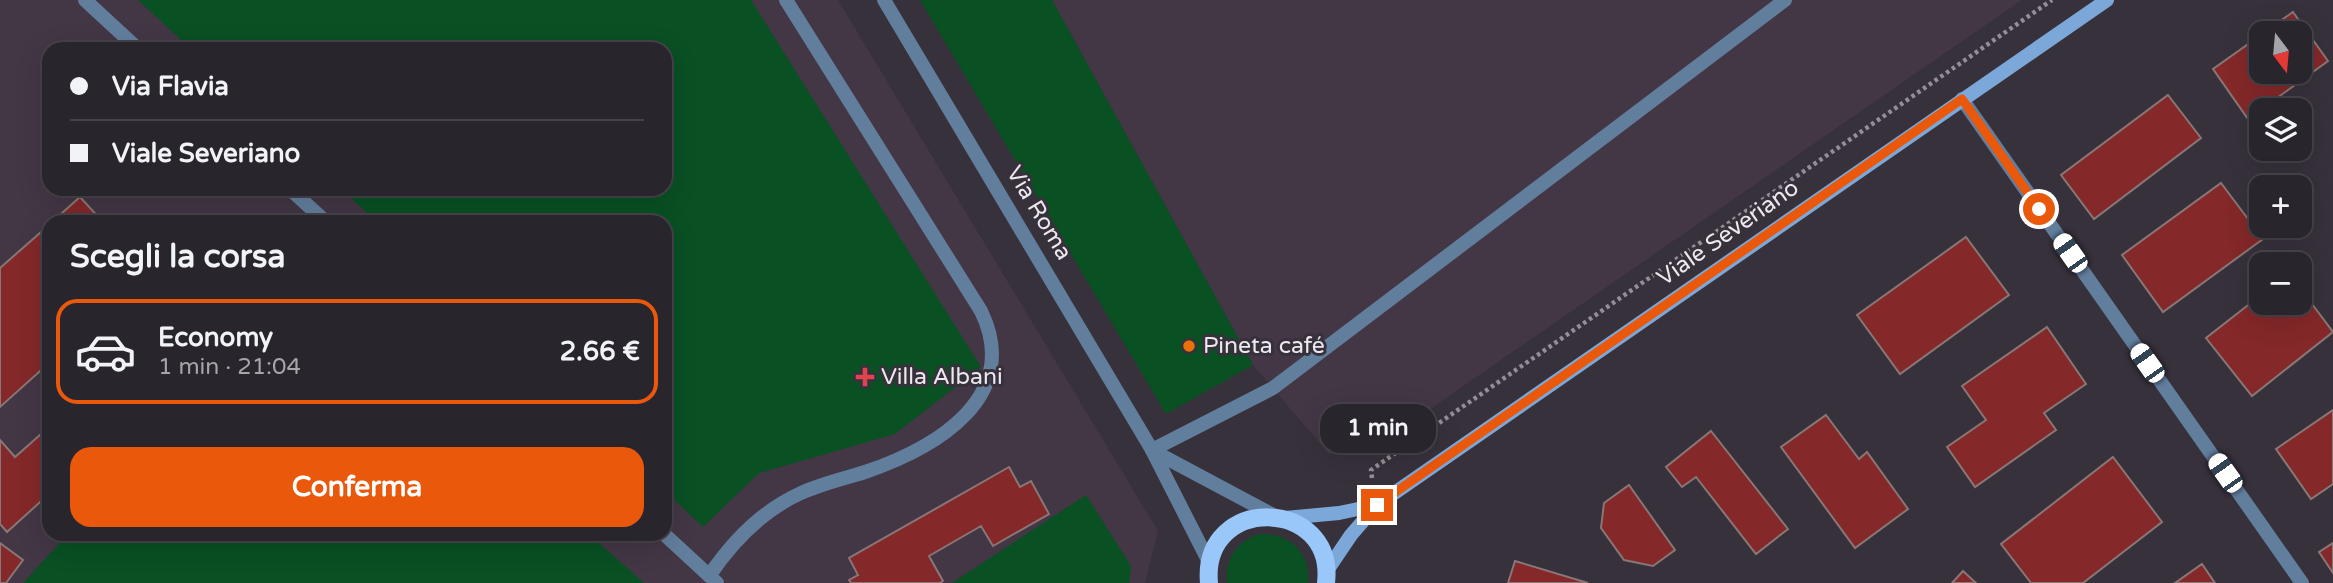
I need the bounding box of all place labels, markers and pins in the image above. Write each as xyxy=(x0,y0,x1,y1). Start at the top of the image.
place label: Pineta café xyxy=(1203,332,1325,360)
marker: Pineta café xyxy=(1181,338,1197,354)
place label: Villa Albani xyxy=(881,363,1003,391)
marker: Villa Albani xyxy=(855,367,875,387)

